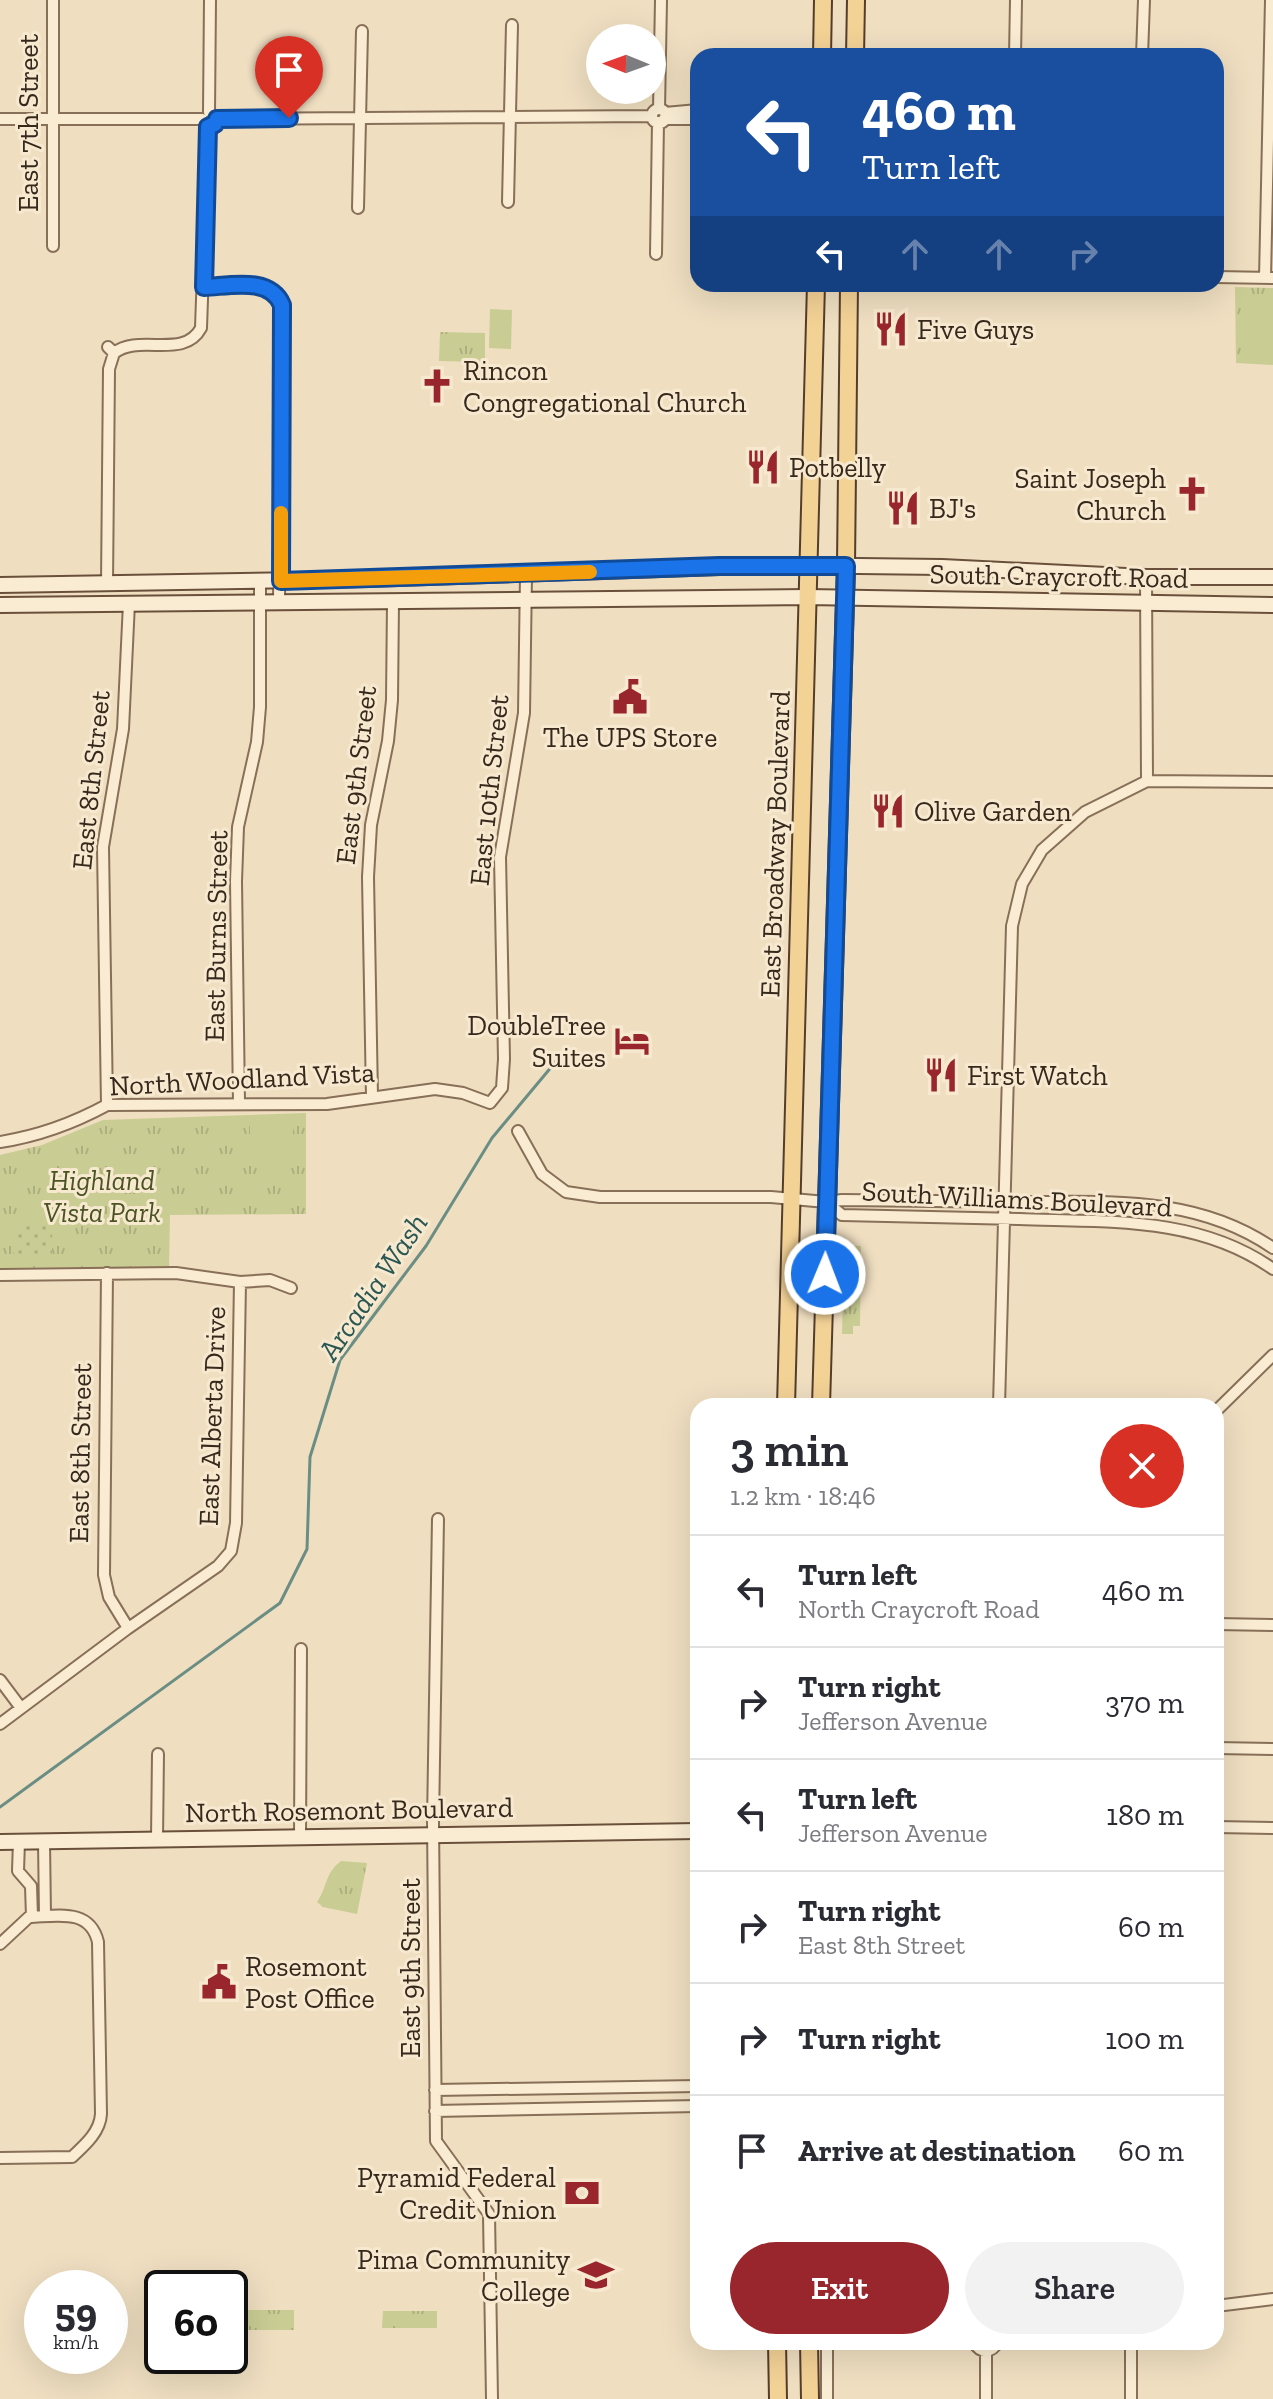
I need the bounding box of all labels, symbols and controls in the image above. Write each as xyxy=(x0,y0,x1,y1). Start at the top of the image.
north arrow xyxy=(586,24,666,104)
map controls xyxy=(586,24,666,104)
street label: East 7th Street xyxy=(12,33,45,212)
pin xyxy=(255,36,323,118)
icon: arrive xyxy=(267,48,311,92)
text: 460 m xyxy=(862,77,1016,144)
icon: left xyxy=(730,80,834,184)
text: Turn left xyxy=(862,145,1000,188)
icon: left xyxy=(809,232,853,276)
icon: ahead xyxy=(893,232,937,276)
icon: ahead xyxy=(977,232,1021,276)
icon: right xyxy=(1061,232,1105,276)
restaurant icon: Five Guys xyxy=(872,310,910,348)
place label: Five Guys xyxy=(917,313,1034,346)
place label: Rincon Congregational Church xyxy=(463,354,747,419)
church icon: Rincon Congregational Church xyxy=(418,367,456,405)
restaurant icon: Potbelly xyxy=(744,448,782,486)
place label: Potbelly xyxy=(789,451,887,484)
place label: Saint Joseph Church xyxy=(1015,462,1166,527)
church icon: Saint Joseph Church xyxy=(1173,475,1211,513)
restaurant icon: BJ's xyxy=(884,489,922,527)
place label: BJ's xyxy=(929,492,976,525)
street label: South Craycroft Road xyxy=(929,557,1189,595)
public building icon: The UPS Store xyxy=(611,678,649,716)
street label: East 9th Street xyxy=(329,683,383,866)
street label: East 8th Street xyxy=(65,688,117,871)
street label: East Broadway Boulevard xyxy=(753,690,797,998)
street label: East 10th Street xyxy=(463,692,515,887)
place label: The UPS Store xyxy=(543,721,717,754)
restaurant icon: Olive Garden xyxy=(869,792,907,830)
place label: Olive Garden xyxy=(914,795,1072,828)
street label: East Burns Street xyxy=(198,829,234,1042)
place label: DoubleTree Suites xyxy=(467,1009,606,1074)
hotel icon: DoubleTree Suites xyxy=(613,1022,651,1060)
street label: North Woodland Vista xyxy=(108,1056,376,1102)
restaurant icon: First Watch xyxy=(922,1056,960,1094)
place label: First Watch xyxy=(967,1059,1108,1092)
park label: Highland Vista Park xyxy=(43,1164,161,1229)
street label: South Williams Boulevard xyxy=(861,1174,1173,1224)
water label: Arcadia Wash xyxy=(310,1207,435,1368)
position arrow xyxy=(783,1232,867,1316)
street label: East Alberta Drive xyxy=(192,1306,232,1526)
street label: East 8th Street xyxy=(62,1362,98,1543)
text: 3 min xyxy=(730,1421,848,1478)
button: close xyxy=(1100,1424,1184,1508)
text: 1.2 km · 18:46 xyxy=(730,1480,876,1512)
text: Turn left xyxy=(798,1557,917,1593)
icon: left xyxy=(730,1569,774,1613)
text: 460 m xyxy=(1102,1573,1184,1609)
text: North Craycroft Road xyxy=(798,1593,1039,1625)
text: Turn right xyxy=(798,1669,940,1705)
icon: right xyxy=(730,1681,774,1725)
text: 370 m xyxy=(1105,1685,1184,1721)
text: Jefferson Avenue xyxy=(798,1705,988,1737)
text: Turn left xyxy=(798,1781,917,1817)
street label: North Rosemont Boulevard xyxy=(185,1791,513,1829)
icon: left xyxy=(730,1793,774,1837)
text: 180 m xyxy=(1106,1797,1184,1833)
text: Jefferson Avenue xyxy=(798,1817,988,1849)
street label: East 9th Street xyxy=(394,1877,427,2058)
text: Turn right xyxy=(798,1893,940,1929)
icon: right xyxy=(730,1905,774,1949)
text: 60 m xyxy=(1118,1909,1184,1945)
text: East 8th Street xyxy=(798,1929,965,1961)
place label: Rosemont Post Office xyxy=(245,1950,375,2015)
public building icon: Rosemont Post Office xyxy=(200,1963,238,2001)
icon: right xyxy=(730,2017,774,2061)
text: Turn right xyxy=(798,2021,940,2057)
text: 100 m xyxy=(1105,2021,1184,2057)
icon: arrive xyxy=(730,2129,774,2173)
text: Arrive at destination xyxy=(798,2133,1075,2169)
text: 60 m xyxy=(1118,2133,1184,2169)
place label: Pyramid Federal Credit Union xyxy=(357,2161,556,2226)
bank icon: Pyramid Federal Credit Union xyxy=(563,2174,601,2212)
button: Exit xyxy=(730,2242,949,2334)
button: Share xyxy=(965,2242,1184,2334)
place label: Pima Community College xyxy=(357,2243,571,2308)
school or university icon: Pima Community College xyxy=(577,2256,615,2294)
speed limit sign: 60 xyxy=(144,2270,248,2374)
text: 59 xyxy=(55,2288,97,2336)
text: km/h xyxy=(53,2330,99,2354)

